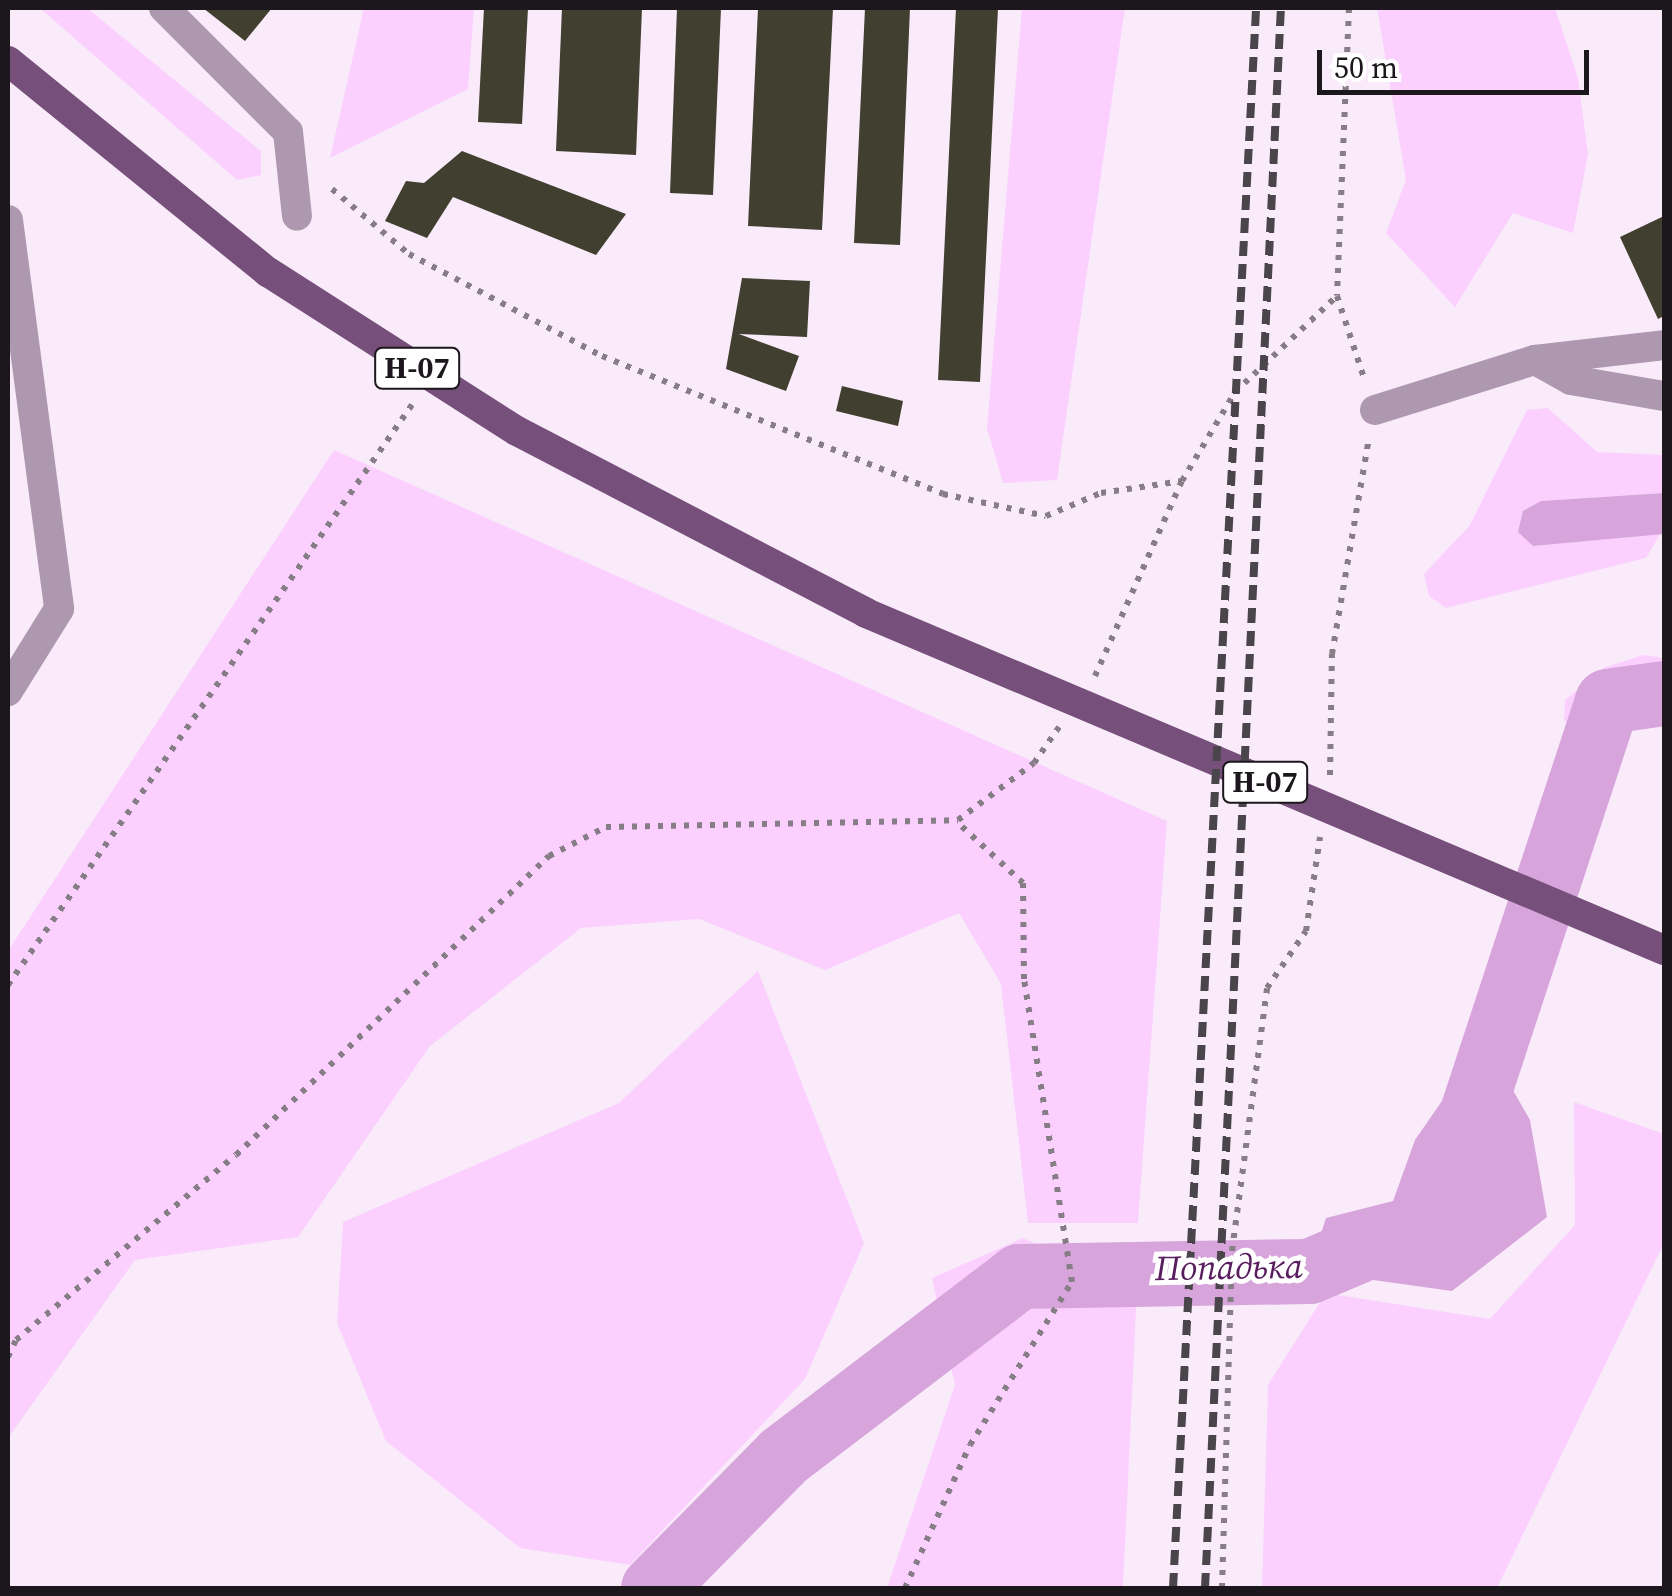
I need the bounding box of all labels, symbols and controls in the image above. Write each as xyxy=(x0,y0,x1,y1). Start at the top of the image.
scale bar xyxy=(1322,30,1594,92)
text: 50 m xyxy=(1334,47,1398,88)
road number: Н-07 xyxy=(372,343,462,393)
road number: Н-07 xyxy=(1220,757,1310,807)
water label: Попадька xyxy=(1155,1245,1303,1289)

